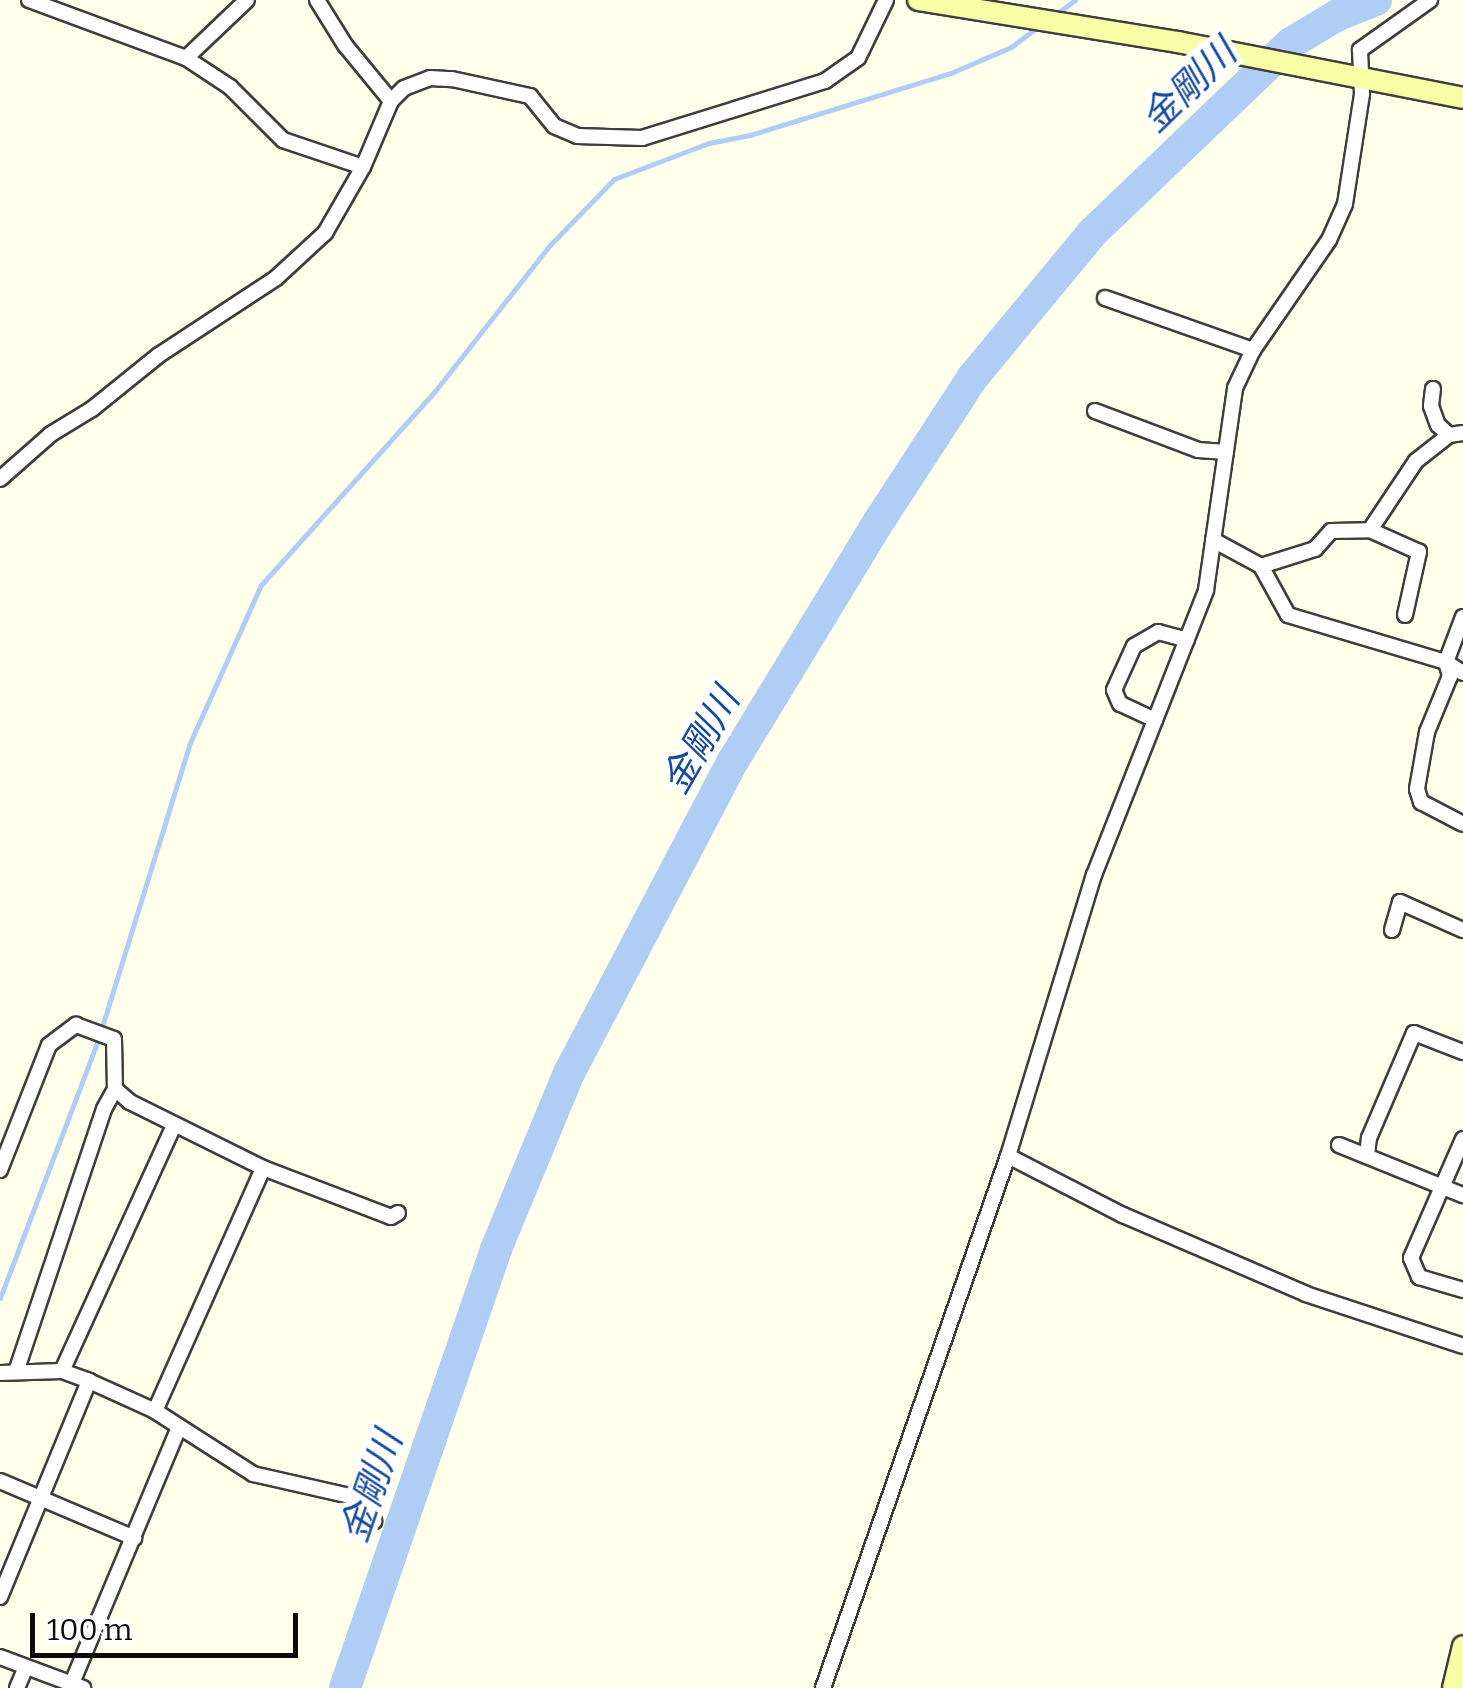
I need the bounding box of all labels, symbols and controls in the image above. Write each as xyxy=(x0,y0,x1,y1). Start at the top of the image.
water label: 金剛川 xyxy=(1132,30,1246,142)
water label: 金剛川 xyxy=(653,680,749,802)
water label: 金剛川 xyxy=(332,1426,412,1548)
scale bar xyxy=(35,1593,302,1655)
text: 100 m xyxy=(47,1612,132,1648)

